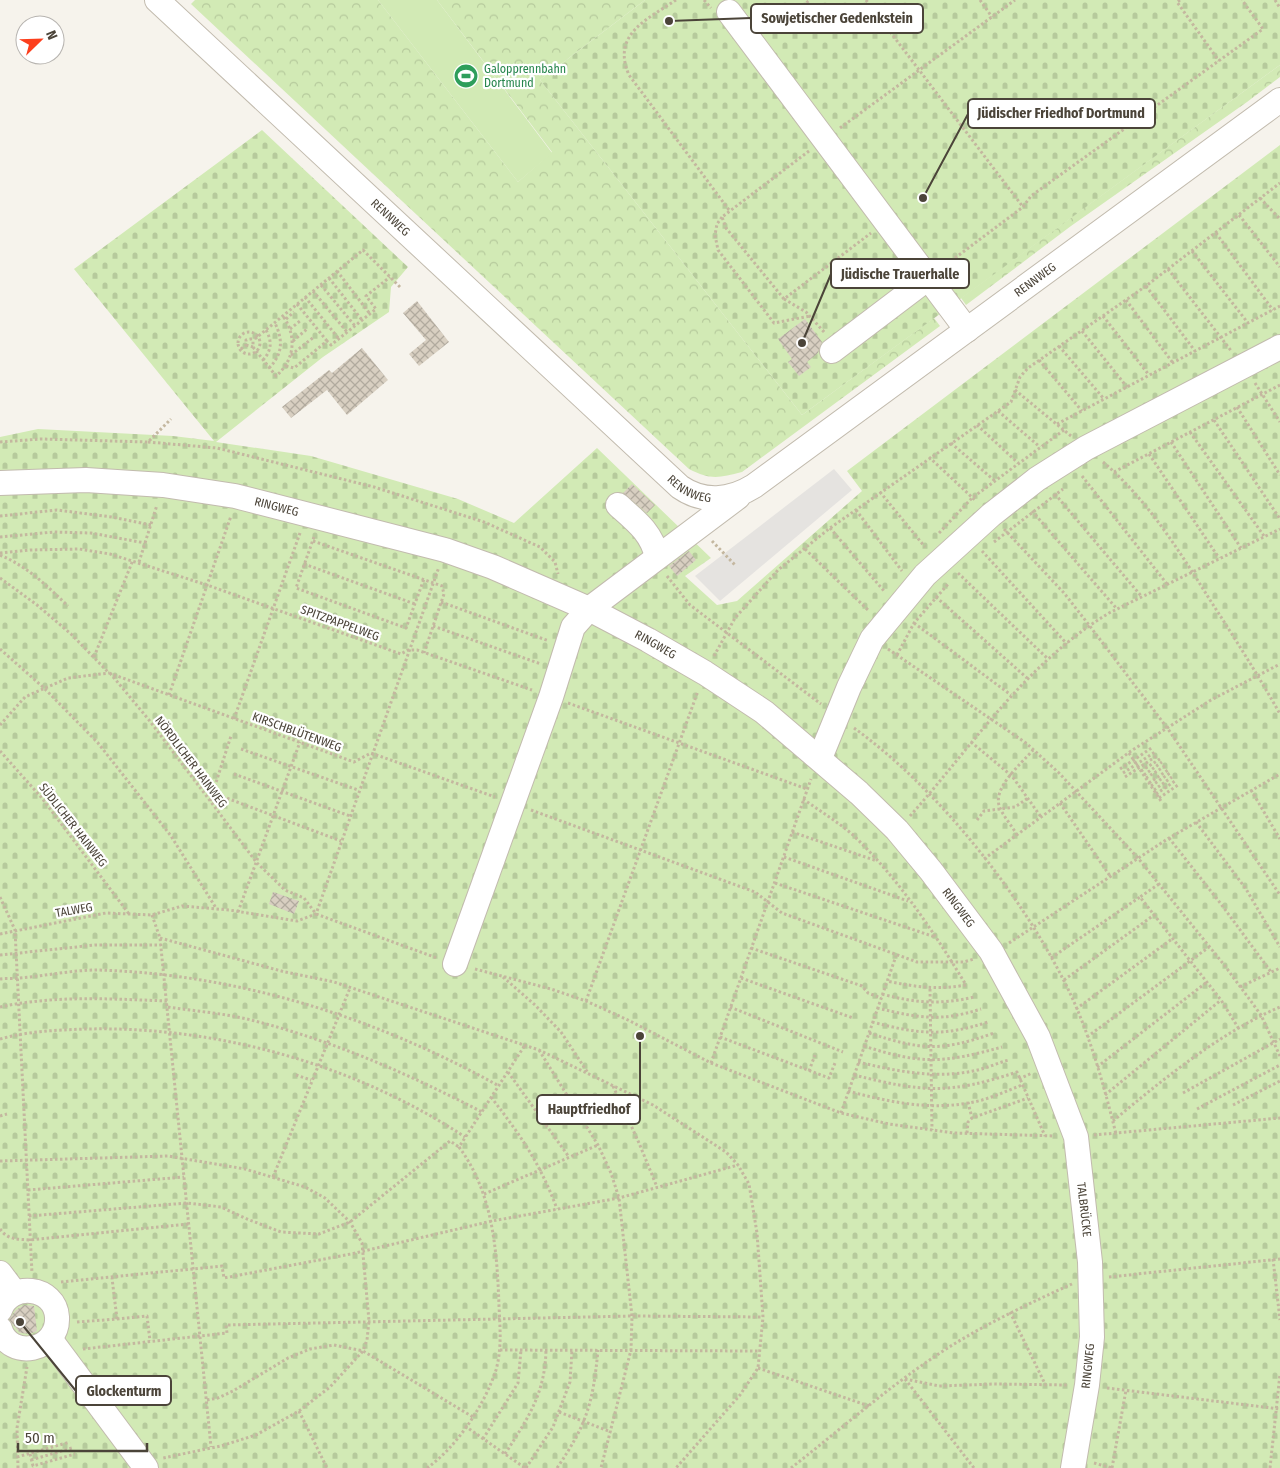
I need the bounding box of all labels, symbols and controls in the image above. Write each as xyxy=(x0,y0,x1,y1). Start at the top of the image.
callout: Sowjetischer Gedenkstein xyxy=(751,4,923,33)
text: Sowjetischer Gedenkstein xyxy=(761,10,913,27)
north arrow xyxy=(15,15,65,65)
text: N xyxy=(42,28,61,42)
place label: Galopprennbahn Dortmund xyxy=(484,62,566,90)
sports icon: Galopprennbahn Dortmund xyxy=(453,63,479,89)
callout: Jüdischer Friedhof Dortmund xyxy=(968,99,1155,128)
text: Jüdischer Friedhof Dortmund xyxy=(976,105,1145,122)
street label: RENNWEG xyxy=(368,196,413,239)
callout: Jüdische Trauerhalle xyxy=(831,259,969,288)
street label: RENNWEG xyxy=(1012,260,1059,300)
text: Jüdische Trauerhalle xyxy=(840,266,959,283)
street label: RENNWEG xyxy=(664,472,712,505)
street label: RINGWEG xyxy=(253,494,300,519)
street label: SPITZPAPPELWEG xyxy=(299,602,381,644)
street label: RINGWEG xyxy=(632,627,679,662)
street label: KIRSCHBLÜTENWEG xyxy=(251,708,344,755)
street label: NÖRDLICHER HAINWEG xyxy=(152,712,232,810)
street label: SÜDLICHER HAINWEG xyxy=(36,779,112,870)
street label: RINGWEG xyxy=(939,886,978,930)
street label: TALWEG xyxy=(54,900,94,920)
callout: Hauptfriedhof xyxy=(537,1095,640,1124)
text: Hauptfriedhof xyxy=(548,1101,632,1118)
street label: TALBRÜCKE xyxy=(1074,1182,1094,1238)
street label: RINGWEG xyxy=(1079,1343,1097,1389)
callout: Glockenturm xyxy=(76,1376,171,1405)
text: Glockenturm xyxy=(87,1383,162,1400)
scale bar xyxy=(18,1420,146,1452)
text: 50 m xyxy=(25,1429,55,1447)

